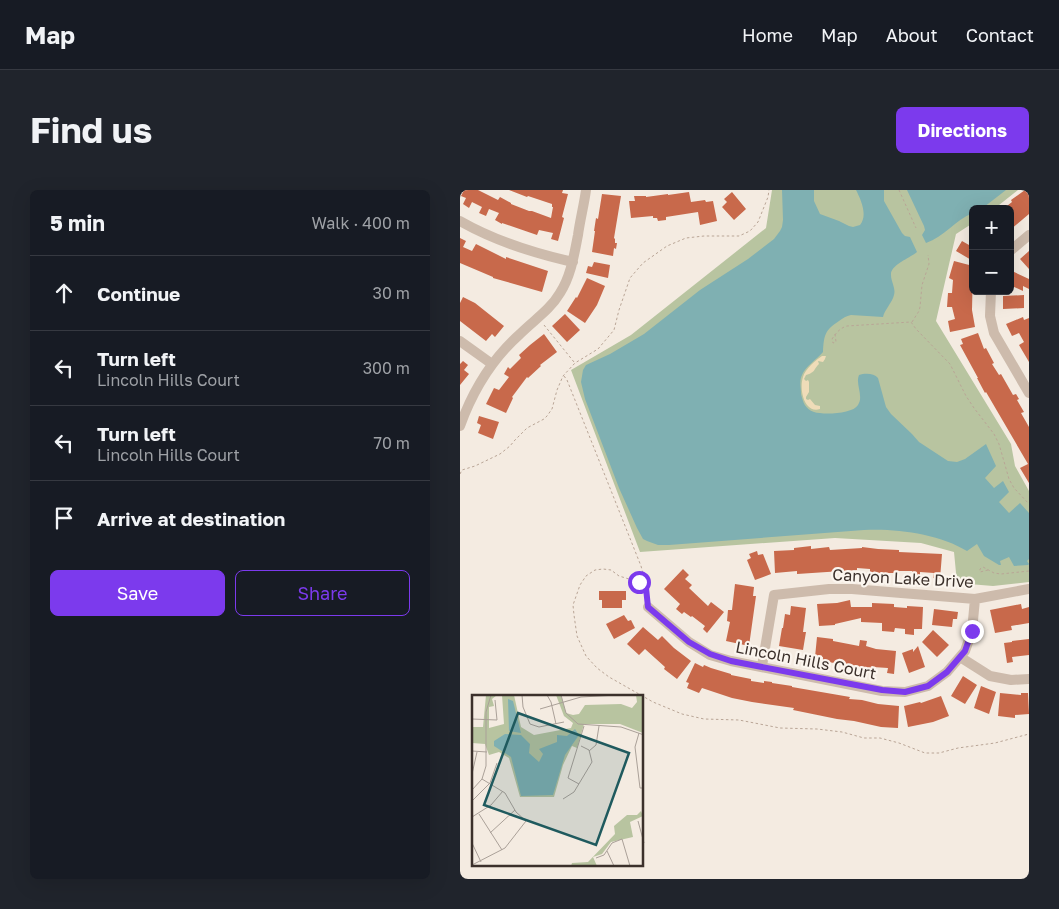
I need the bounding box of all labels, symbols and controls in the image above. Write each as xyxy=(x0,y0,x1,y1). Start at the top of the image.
text: Map xyxy=(25,20,75,49)
text: Home xyxy=(742,24,793,46)
text: Map xyxy=(821,24,858,46)
text: About xyxy=(886,24,938,46)
text: Contact xyxy=(966,24,1034,46)
button: Directions xyxy=(896,107,1029,153)
text: Find us xyxy=(30,109,152,151)
map controls xyxy=(969,205,1014,295)
button: + xyxy=(969,205,1014,250)
text: 5 min xyxy=(50,210,105,236)
text: Walk · 400 m xyxy=(312,213,410,233)
button: − xyxy=(969,250,1014,295)
icon: ahead xyxy=(50,279,78,307)
text: Continue xyxy=(97,282,180,305)
text: 30 m xyxy=(373,283,410,303)
text: Turn left xyxy=(97,347,176,370)
icon: left xyxy=(50,354,78,382)
text: 300 m xyxy=(363,358,410,378)
text: Lincoln Hills Court xyxy=(97,370,240,390)
text: Turn left xyxy=(97,422,176,445)
icon: left xyxy=(50,429,78,457)
text: 70 m xyxy=(373,433,410,453)
text: Lincoln Hills Court xyxy=(97,445,240,465)
icon: arrive xyxy=(50,504,78,532)
text: Arrive at destination xyxy=(97,507,285,530)
street label: Canyon Lake Drive xyxy=(832,564,974,592)
button: Save xyxy=(50,570,225,616)
button: Share xyxy=(235,570,410,616)
route start xyxy=(628,571,651,594)
route end xyxy=(961,620,984,643)
street label: Lincoln Hills Court xyxy=(734,637,878,683)
inset map xyxy=(472,695,644,866)

